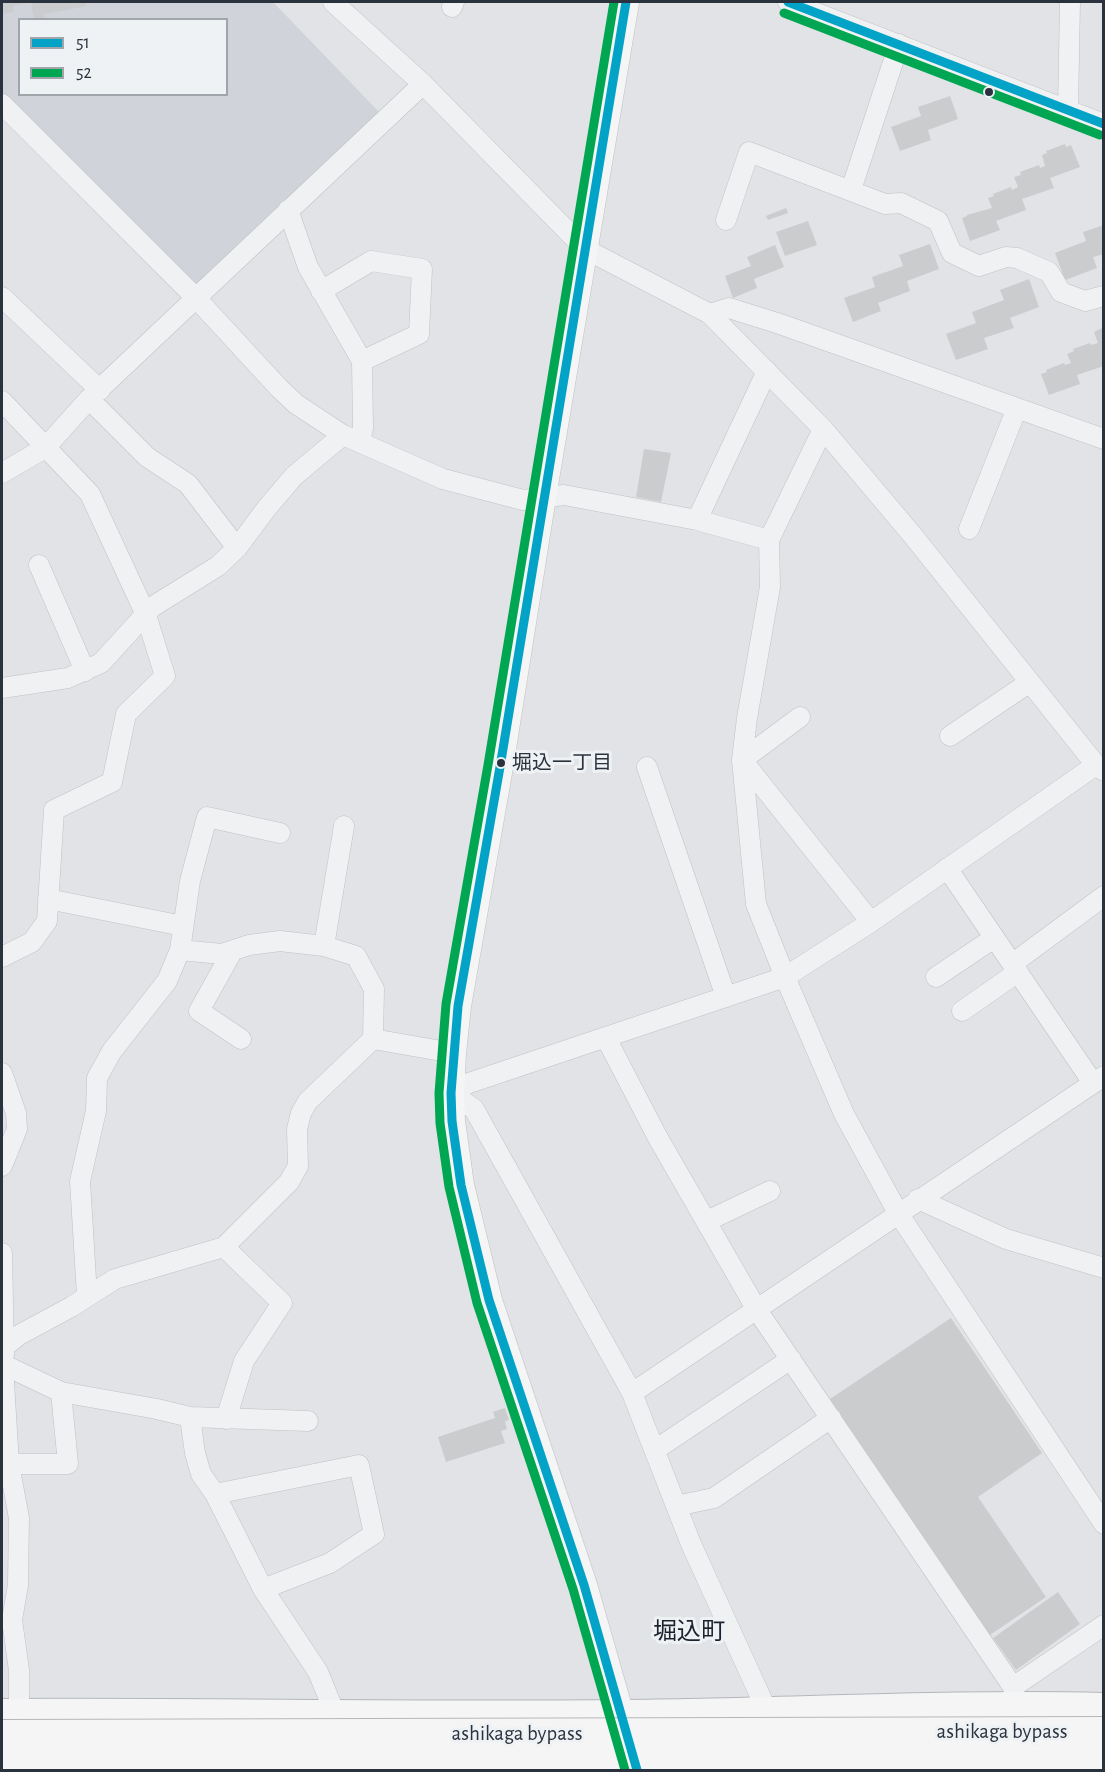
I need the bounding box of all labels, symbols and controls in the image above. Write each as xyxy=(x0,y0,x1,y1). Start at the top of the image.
legend xyxy=(18,18,228,96)
text: 51 xyxy=(76,34,90,52)
text: 52 xyxy=(76,64,92,82)
unlabelled marker xyxy=(983,86,995,98)
place label: 堀込一丁目 xyxy=(512,751,612,775)
marker: 堀込一丁目 xyxy=(495,757,507,769)
district label: 堀込町 xyxy=(653,1618,725,1646)
street label: ashikaga bypass xyxy=(937,1719,1067,1745)
street label: ashikaga bypass xyxy=(452,1721,582,1747)

